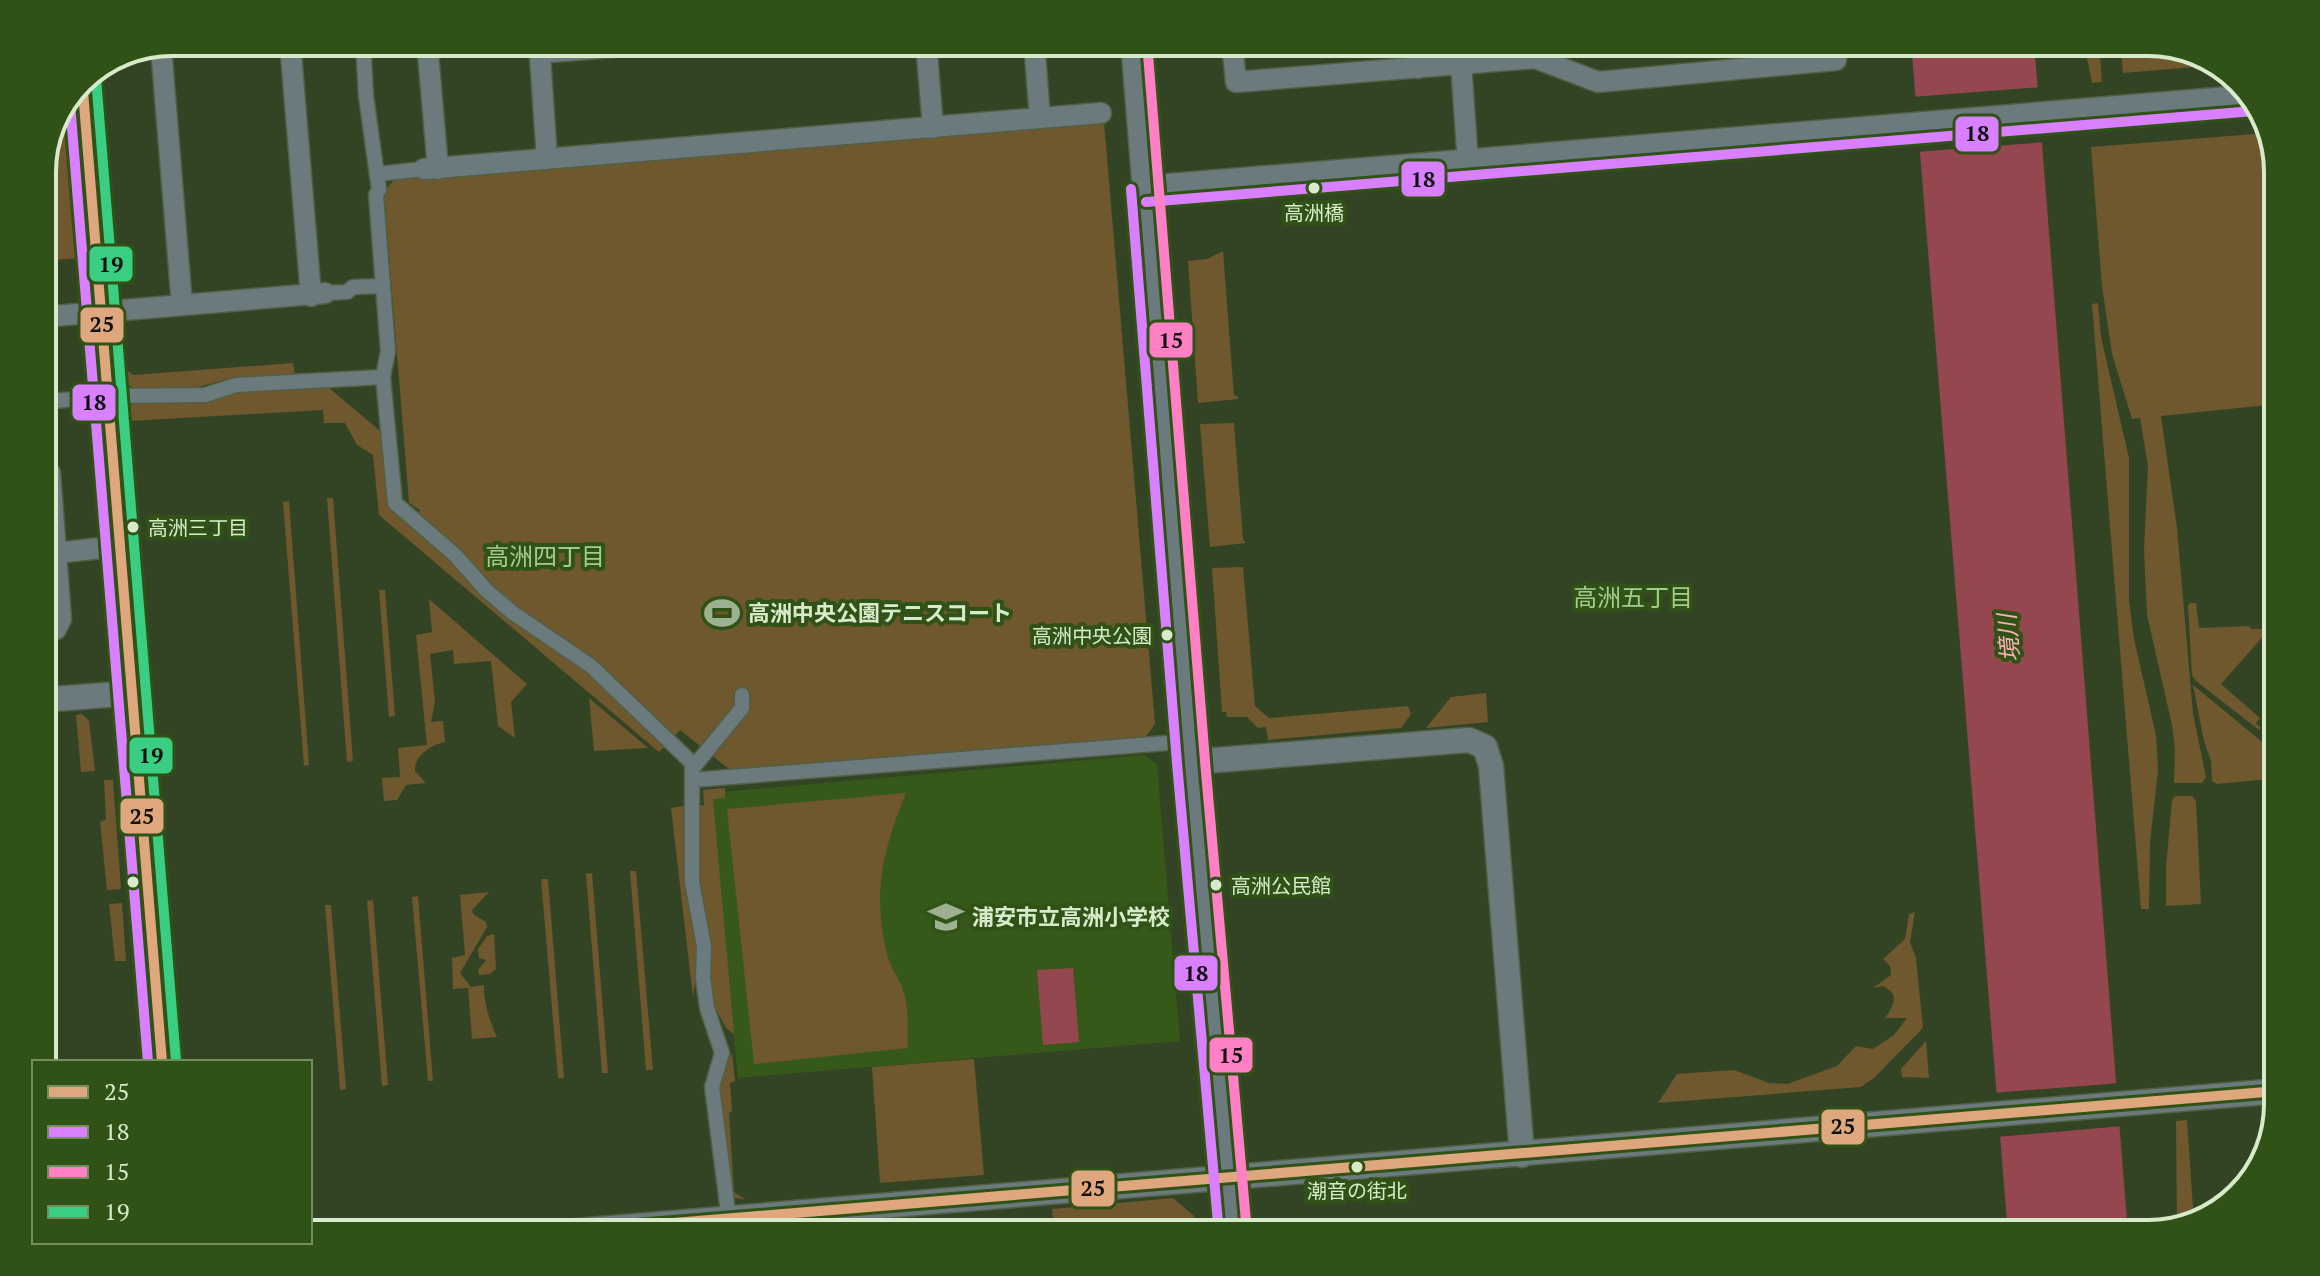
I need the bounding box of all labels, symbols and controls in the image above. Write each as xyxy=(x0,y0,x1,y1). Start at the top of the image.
line badge: 18 xyxy=(1954,115,2000,153)
text: 18 xyxy=(1965,118,1989,147)
line badge: 18 xyxy=(1400,160,1446,198)
text: 18 xyxy=(1411,164,1435,193)
marker: 高洲橋 xyxy=(1306,180,1322,196)
place label: 高洲橋 xyxy=(1284,199,1344,226)
line badge: 19 xyxy=(88,245,134,283)
text: 19 xyxy=(99,249,123,278)
line badge: 25 xyxy=(79,306,125,344)
text: 25 xyxy=(90,309,114,338)
line badge: 15 xyxy=(1148,321,1194,359)
text: 15 xyxy=(1159,325,1183,354)
line badge: 18 xyxy=(71,383,117,422)
text: 18 xyxy=(82,387,106,416)
place label: 高洲三丁目 xyxy=(148,514,248,541)
marker: 高洲三丁目 xyxy=(125,519,141,535)
district label: 高洲四丁目 xyxy=(485,540,605,572)
district label: 高洲五丁目 xyxy=(1573,581,1693,613)
sports icon: 高洲中央公園テニスコート xyxy=(703,594,741,632)
place label: 高洲中央公園テニスコート xyxy=(748,598,1012,627)
water label: 境川 xyxy=(1990,610,2026,663)
place label: 高洲中央公園 xyxy=(1032,622,1152,649)
marker: 高洲中央公園 xyxy=(1159,627,1175,643)
line badge: 19 xyxy=(128,736,174,775)
text: 19 xyxy=(139,740,163,769)
line badge: 25 xyxy=(119,797,165,835)
text: 25 xyxy=(130,801,154,830)
place label: 高洲公民館 xyxy=(1231,872,1331,899)
unlabelled marker xyxy=(125,874,141,890)
marker: 高洲公民館 xyxy=(1208,877,1224,893)
school or university icon: 浦安市立高洲小学校 xyxy=(927,898,965,936)
place label: 浦安市立高洲小学校 xyxy=(972,902,1170,931)
line badge: 18 xyxy=(1173,954,1219,992)
text: 18 xyxy=(1184,958,1208,987)
line badge: 15 xyxy=(1208,1036,1254,1074)
text: 15 xyxy=(1219,1040,1243,1069)
legend xyxy=(32,1060,312,1244)
text: 25 xyxy=(104,1075,130,1107)
line badge: 25 xyxy=(1820,1108,1866,1146)
text: 25 xyxy=(1831,1111,1855,1140)
text: 18 xyxy=(104,1115,130,1147)
text: 15 xyxy=(104,1155,130,1187)
marker: 潮音の街北 xyxy=(1349,1159,1365,1175)
line badge: 25 xyxy=(1070,1169,1116,1208)
text: 25 xyxy=(1081,1173,1105,1202)
place label: 潮音の街北 xyxy=(1307,1177,1407,1204)
text: 19 xyxy=(104,1195,130,1227)

